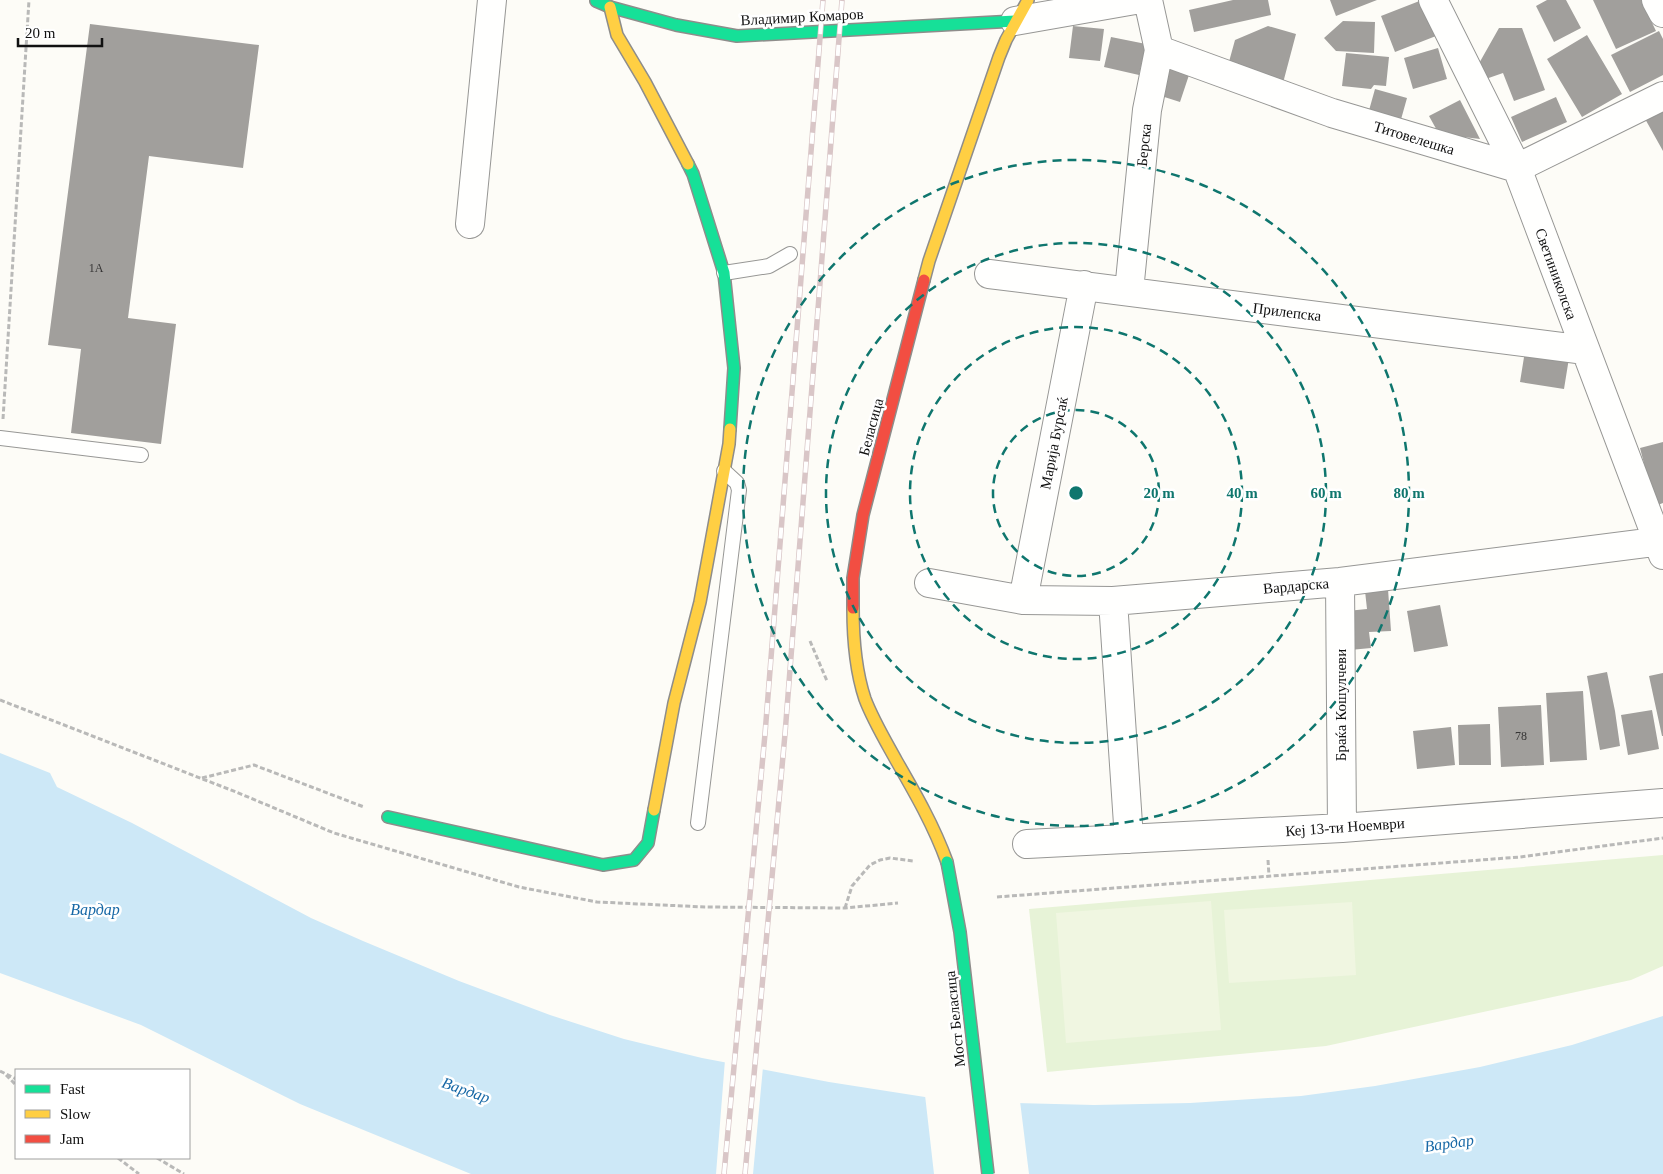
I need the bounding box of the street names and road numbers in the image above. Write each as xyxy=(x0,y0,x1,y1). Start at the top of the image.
street label: Владимир Комаров xyxy=(740,6,864,28)
street label: Титовелешка xyxy=(1372,118,1457,158)
street label: Берска xyxy=(1134,122,1154,167)
street label: Светиниколска xyxy=(1532,226,1580,322)
street label: Прилепска xyxy=(1252,300,1323,324)
street label: Марија Бурсаќ xyxy=(1037,395,1071,491)
street label: Беласица xyxy=(856,396,886,457)
street label: Вардарска xyxy=(1262,575,1330,597)
street label: Браќа Кошулчеви xyxy=(1333,649,1349,761)
street label: Кеј 13-ти Ноември xyxy=(1285,815,1405,839)
street label: Мост Беласица xyxy=(942,970,968,1068)

